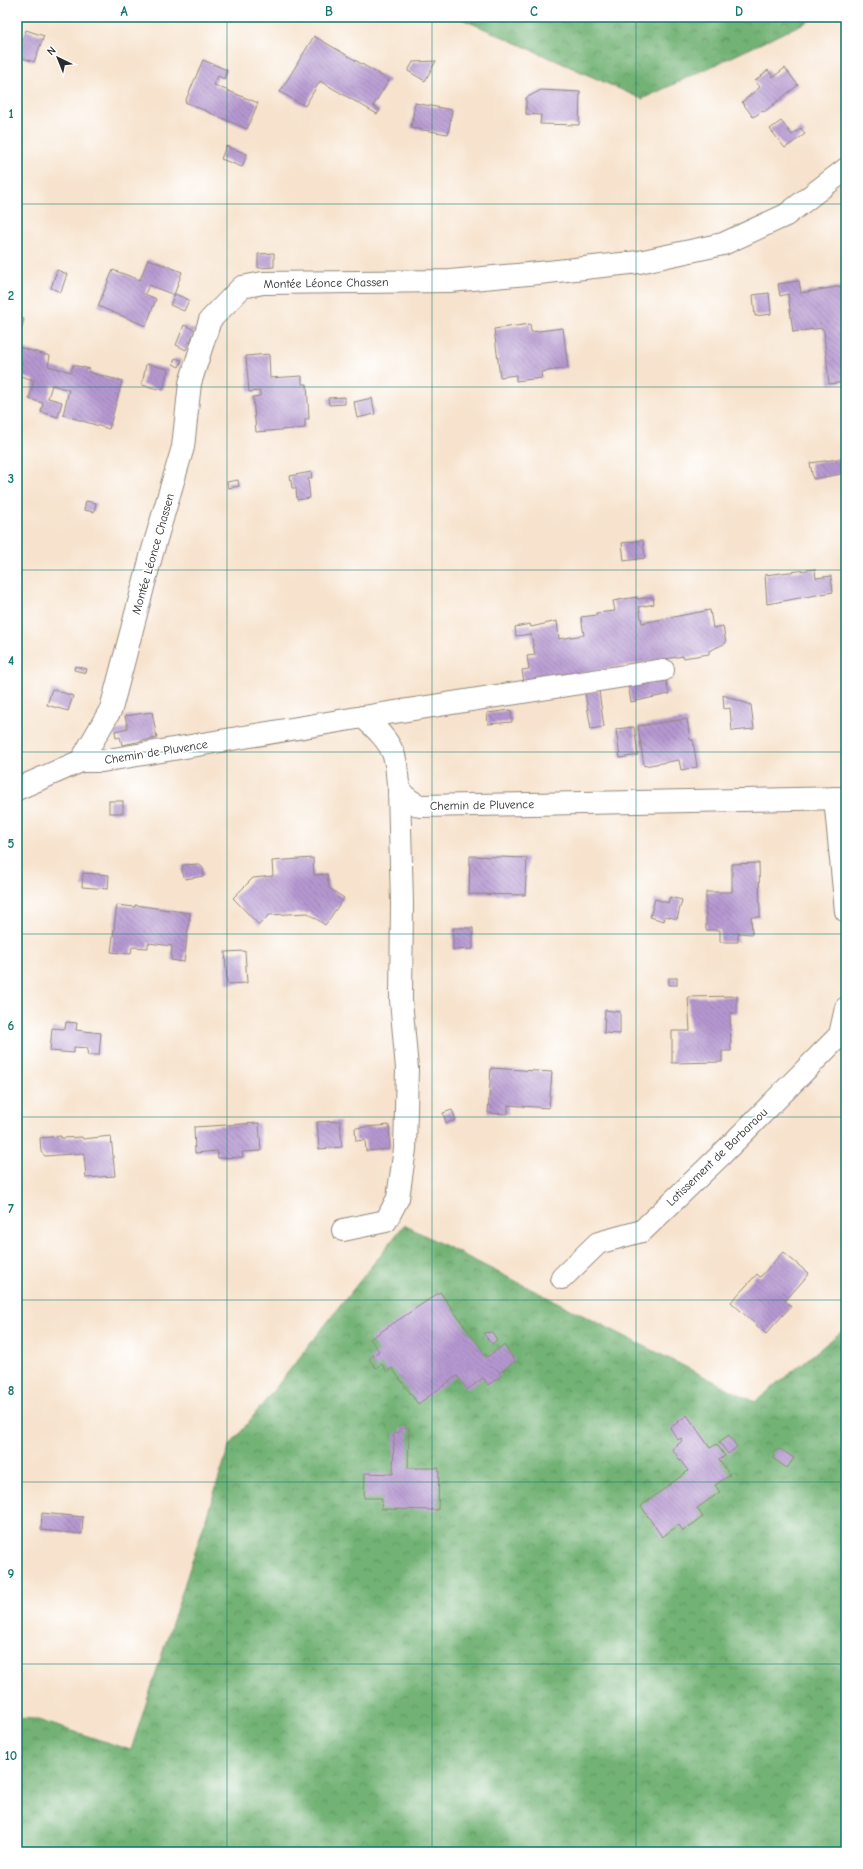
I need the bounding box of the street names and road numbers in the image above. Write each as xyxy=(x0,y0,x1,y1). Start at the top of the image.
street label: Montée Léonce Chassen xyxy=(263,275,389,291)
street label: Montée Léonce Chassen xyxy=(129,492,177,616)
street label: Chemin de Pluvence xyxy=(103,737,209,767)
street label: Chemin de Pluvence xyxy=(430,797,534,813)
street label: Lotissement de Barbaraou xyxy=(664,1105,770,1209)

